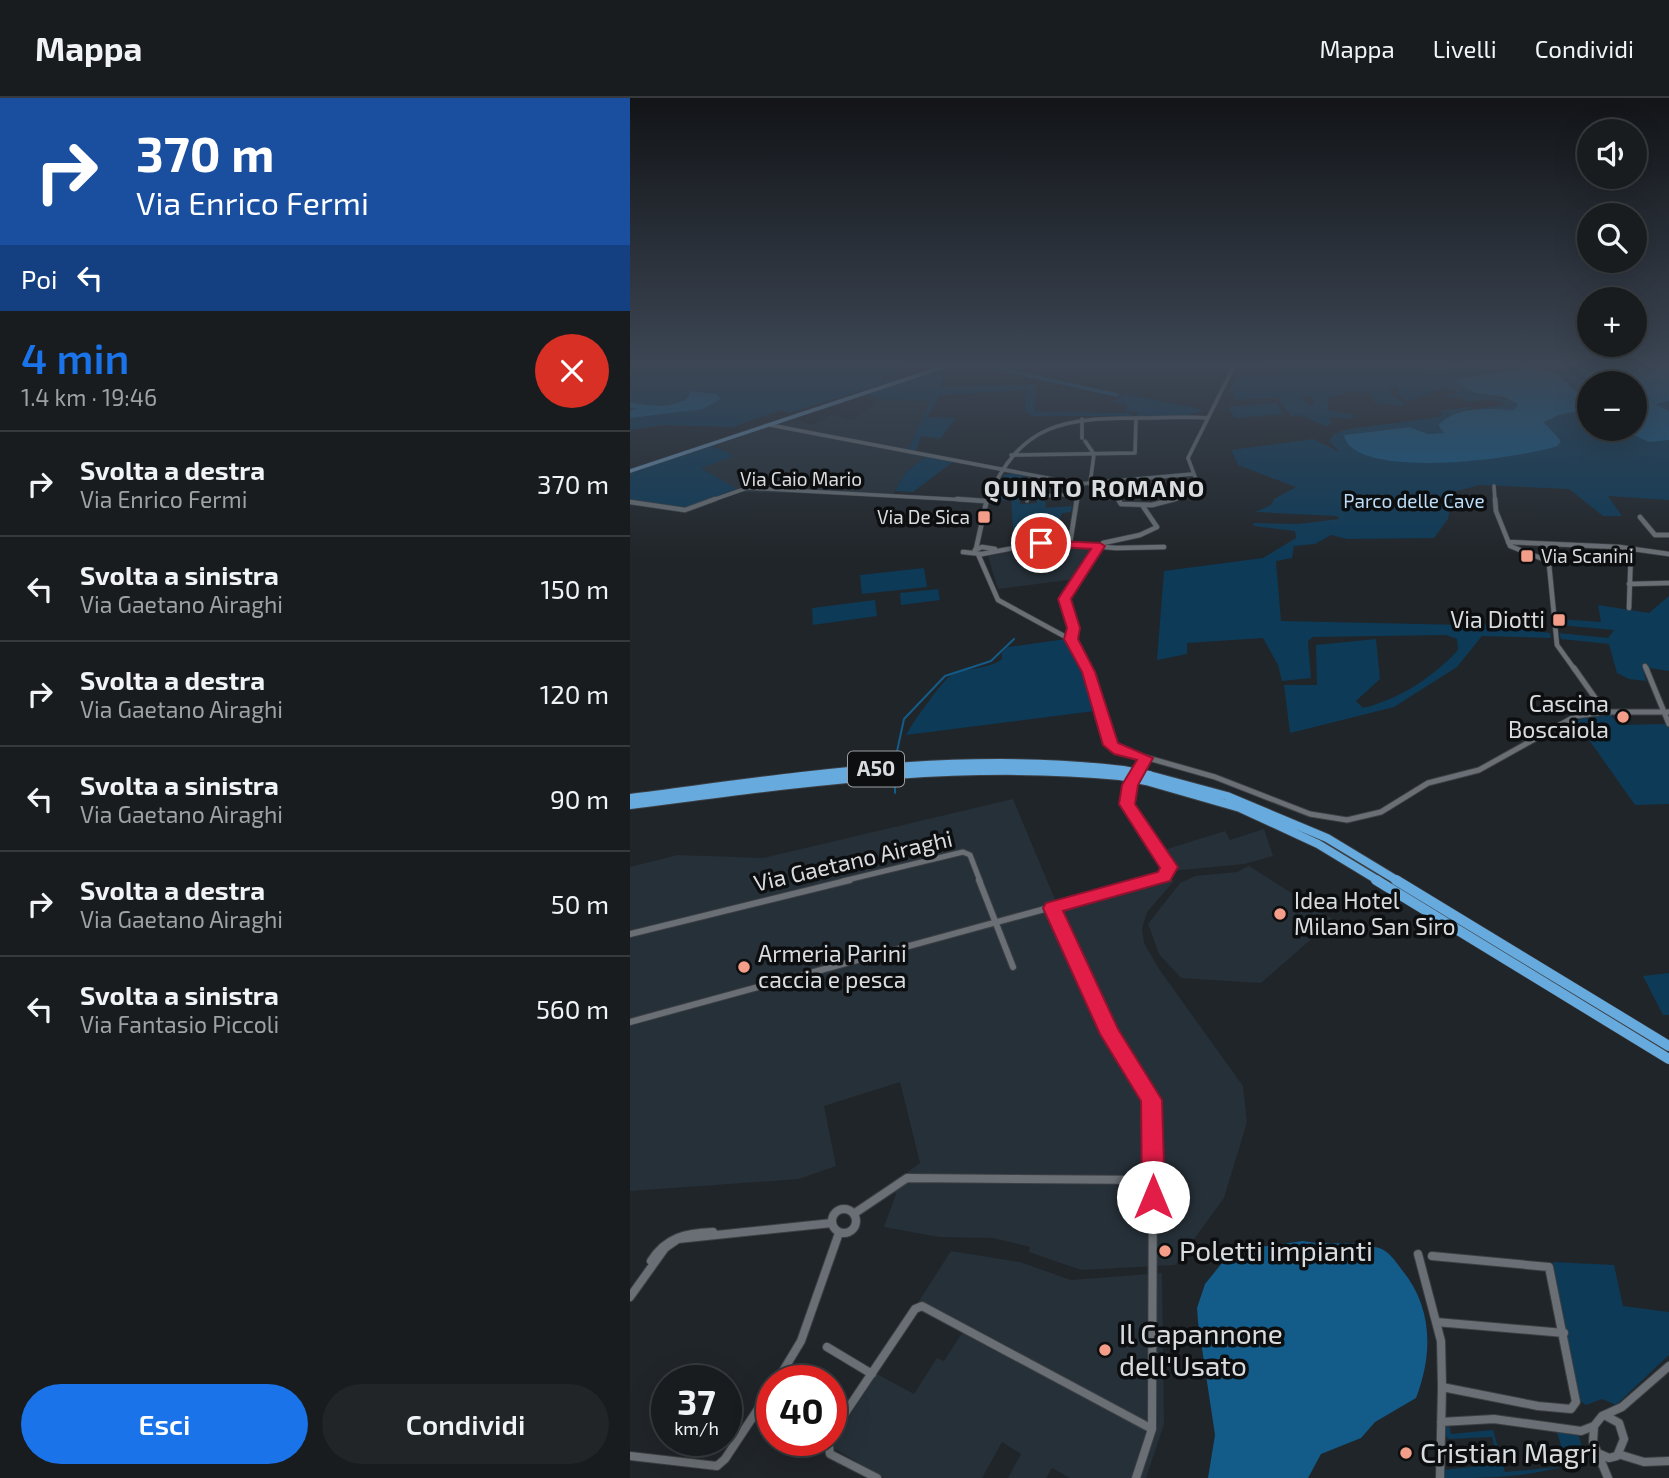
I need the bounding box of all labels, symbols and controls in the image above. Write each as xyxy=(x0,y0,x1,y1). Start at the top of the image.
text: Mappa xyxy=(35,28,142,68)
text: Mappa xyxy=(1319,34,1395,63)
text: Livelli xyxy=(1433,34,1497,63)
text: Condividi xyxy=(1535,34,1634,63)
map controls xyxy=(1577,119,1647,441)
button: sound xyxy=(1577,119,1647,189)
text: 370 m xyxy=(136,123,274,182)
icon: right xyxy=(21,126,112,217)
text: Via Enrico Fermi xyxy=(136,183,369,221)
button: search xyxy=(1577,203,1647,273)
icon: left xyxy=(71,259,109,297)
text: Poi xyxy=(21,263,57,294)
button: + xyxy=(1577,287,1647,357)
text: 4 min xyxy=(21,332,130,382)
button: close xyxy=(535,334,609,408)
button: − xyxy=(1577,371,1647,441)
text: 1.4 km · 19:46 xyxy=(21,383,157,411)
text: Svolta a destra xyxy=(80,454,265,485)
icon: right xyxy=(21,465,59,503)
street label: Via Caio Mario xyxy=(740,467,862,490)
text: 370 m xyxy=(537,468,609,499)
district label: QUINTO ROMANO xyxy=(984,473,1206,503)
text: Via Enrico Fermi xyxy=(80,485,247,513)
park label: Parco delle Cave xyxy=(1343,489,1485,512)
place label: Via De Sica xyxy=(877,505,970,528)
marker: Via De Sica xyxy=(976,509,992,525)
pin xyxy=(1011,513,1071,573)
icon: arrive xyxy=(1022,524,1060,562)
place label: Via Scanini xyxy=(1541,544,1634,567)
marker: Via Scanini xyxy=(1519,548,1535,564)
text: Svolta a sinistra xyxy=(80,559,279,590)
icon: left xyxy=(21,570,59,608)
text: 150 m xyxy=(540,573,609,604)
text: Via Gaetano Airaghi xyxy=(80,590,283,618)
place label: Via Diotti xyxy=(1450,605,1545,633)
marker: Via Diotti xyxy=(1551,612,1567,628)
text: Svolta a destra xyxy=(80,664,265,695)
icon: right xyxy=(21,675,59,713)
text: 120 m xyxy=(540,678,609,709)
place label: Cascina Boscaiola xyxy=(1508,689,1609,743)
text: Via Gaetano Airaghi xyxy=(80,695,283,723)
marker: Cascina Boscaiola xyxy=(1615,709,1631,725)
road number: A50 xyxy=(848,752,904,786)
text: Svolta a sinistra xyxy=(80,769,279,800)
icon: left xyxy=(21,780,59,818)
text: 90 m xyxy=(550,783,609,814)
text: Via Gaetano Airaghi xyxy=(80,800,283,828)
street label: Via Gaetano Airaghi xyxy=(751,824,955,897)
text: Svolta a destra xyxy=(80,874,265,905)
icon: right xyxy=(21,885,59,923)
place label: Idea Hotel Milano San Siro xyxy=(1294,886,1456,940)
text: 50 m xyxy=(551,888,609,919)
text: Via Gaetano Airaghi xyxy=(80,905,283,933)
marker: Idea Hotel Milano San Siro xyxy=(1272,906,1288,922)
place label: Armeria Parini caccia e pesca xyxy=(758,939,907,993)
marker: Armeria Parini caccia e pesca xyxy=(736,959,752,975)
text: Svolta a sinistra xyxy=(80,979,279,1010)
icon: left xyxy=(21,990,59,1028)
text: 560 m xyxy=(536,993,609,1024)
text: Via Fantasio Piccoli xyxy=(80,1010,279,1038)
position arrow xyxy=(1116,1160,1190,1234)
place label: Poletti impianti xyxy=(1179,1233,1373,1267)
marker: Poletti impianti xyxy=(1157,1243,1173,1259)
place label: Il Capannone dell'Usato xyxy=(1119,1316,1283,1382)
marker: Il Capannone dell'Usato xyxy=(1097,1342,1113,1358)
speed limit sign: 40 xyxy=(756,1365,847,1456)
text: 37 xyxy=(677,1380,716,1422)
button: Esci xyxy=(21,1384,308,1464)
button: Condividi xyxy=(322,1384,609,1464)
text: km/h xyxy=(674,1417,719,1439)
place label: Cristian Magri xyxy=(1420,1435,1598,1469)
marker: Cristian Magri xyxy=(1398,1445,1414,1461)

